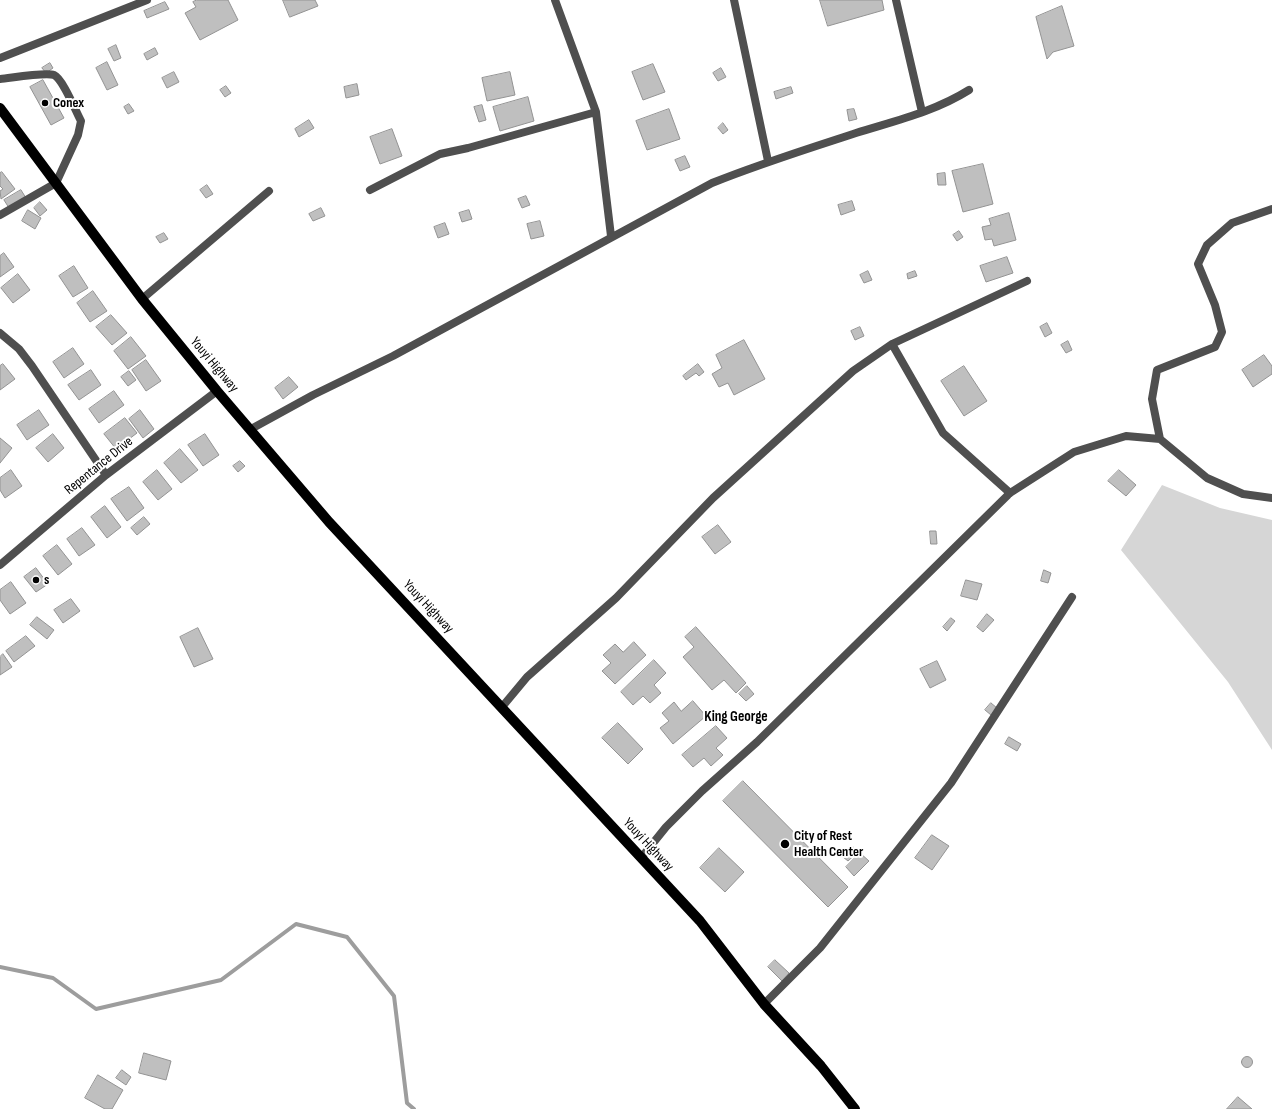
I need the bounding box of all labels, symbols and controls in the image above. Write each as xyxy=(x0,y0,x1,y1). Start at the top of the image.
place label: Conex xyxy=(53,95,84,111)
marker: Conex xyxy=(40,98,50,108)
street label: Youyi Highway xyxy=(186,334,242,396)
street label: Repentance Drive xyxy=(62,433,136,499)
place label: s xyxy=(44,572,49,588)
marker: s xyxy=(31,575,41,585)
street label: Youyi Highway xyxy=(399,577,457,637)
district label: King George xyxy=(704,708,768,726)
street label: Youyi Highway xyxy=(619,815,677,875)
place label: City of Rest Health Center xyxy=(794,828,863,860)
marker: City of Rest Health Center xyxy=(779,838,791,850)

